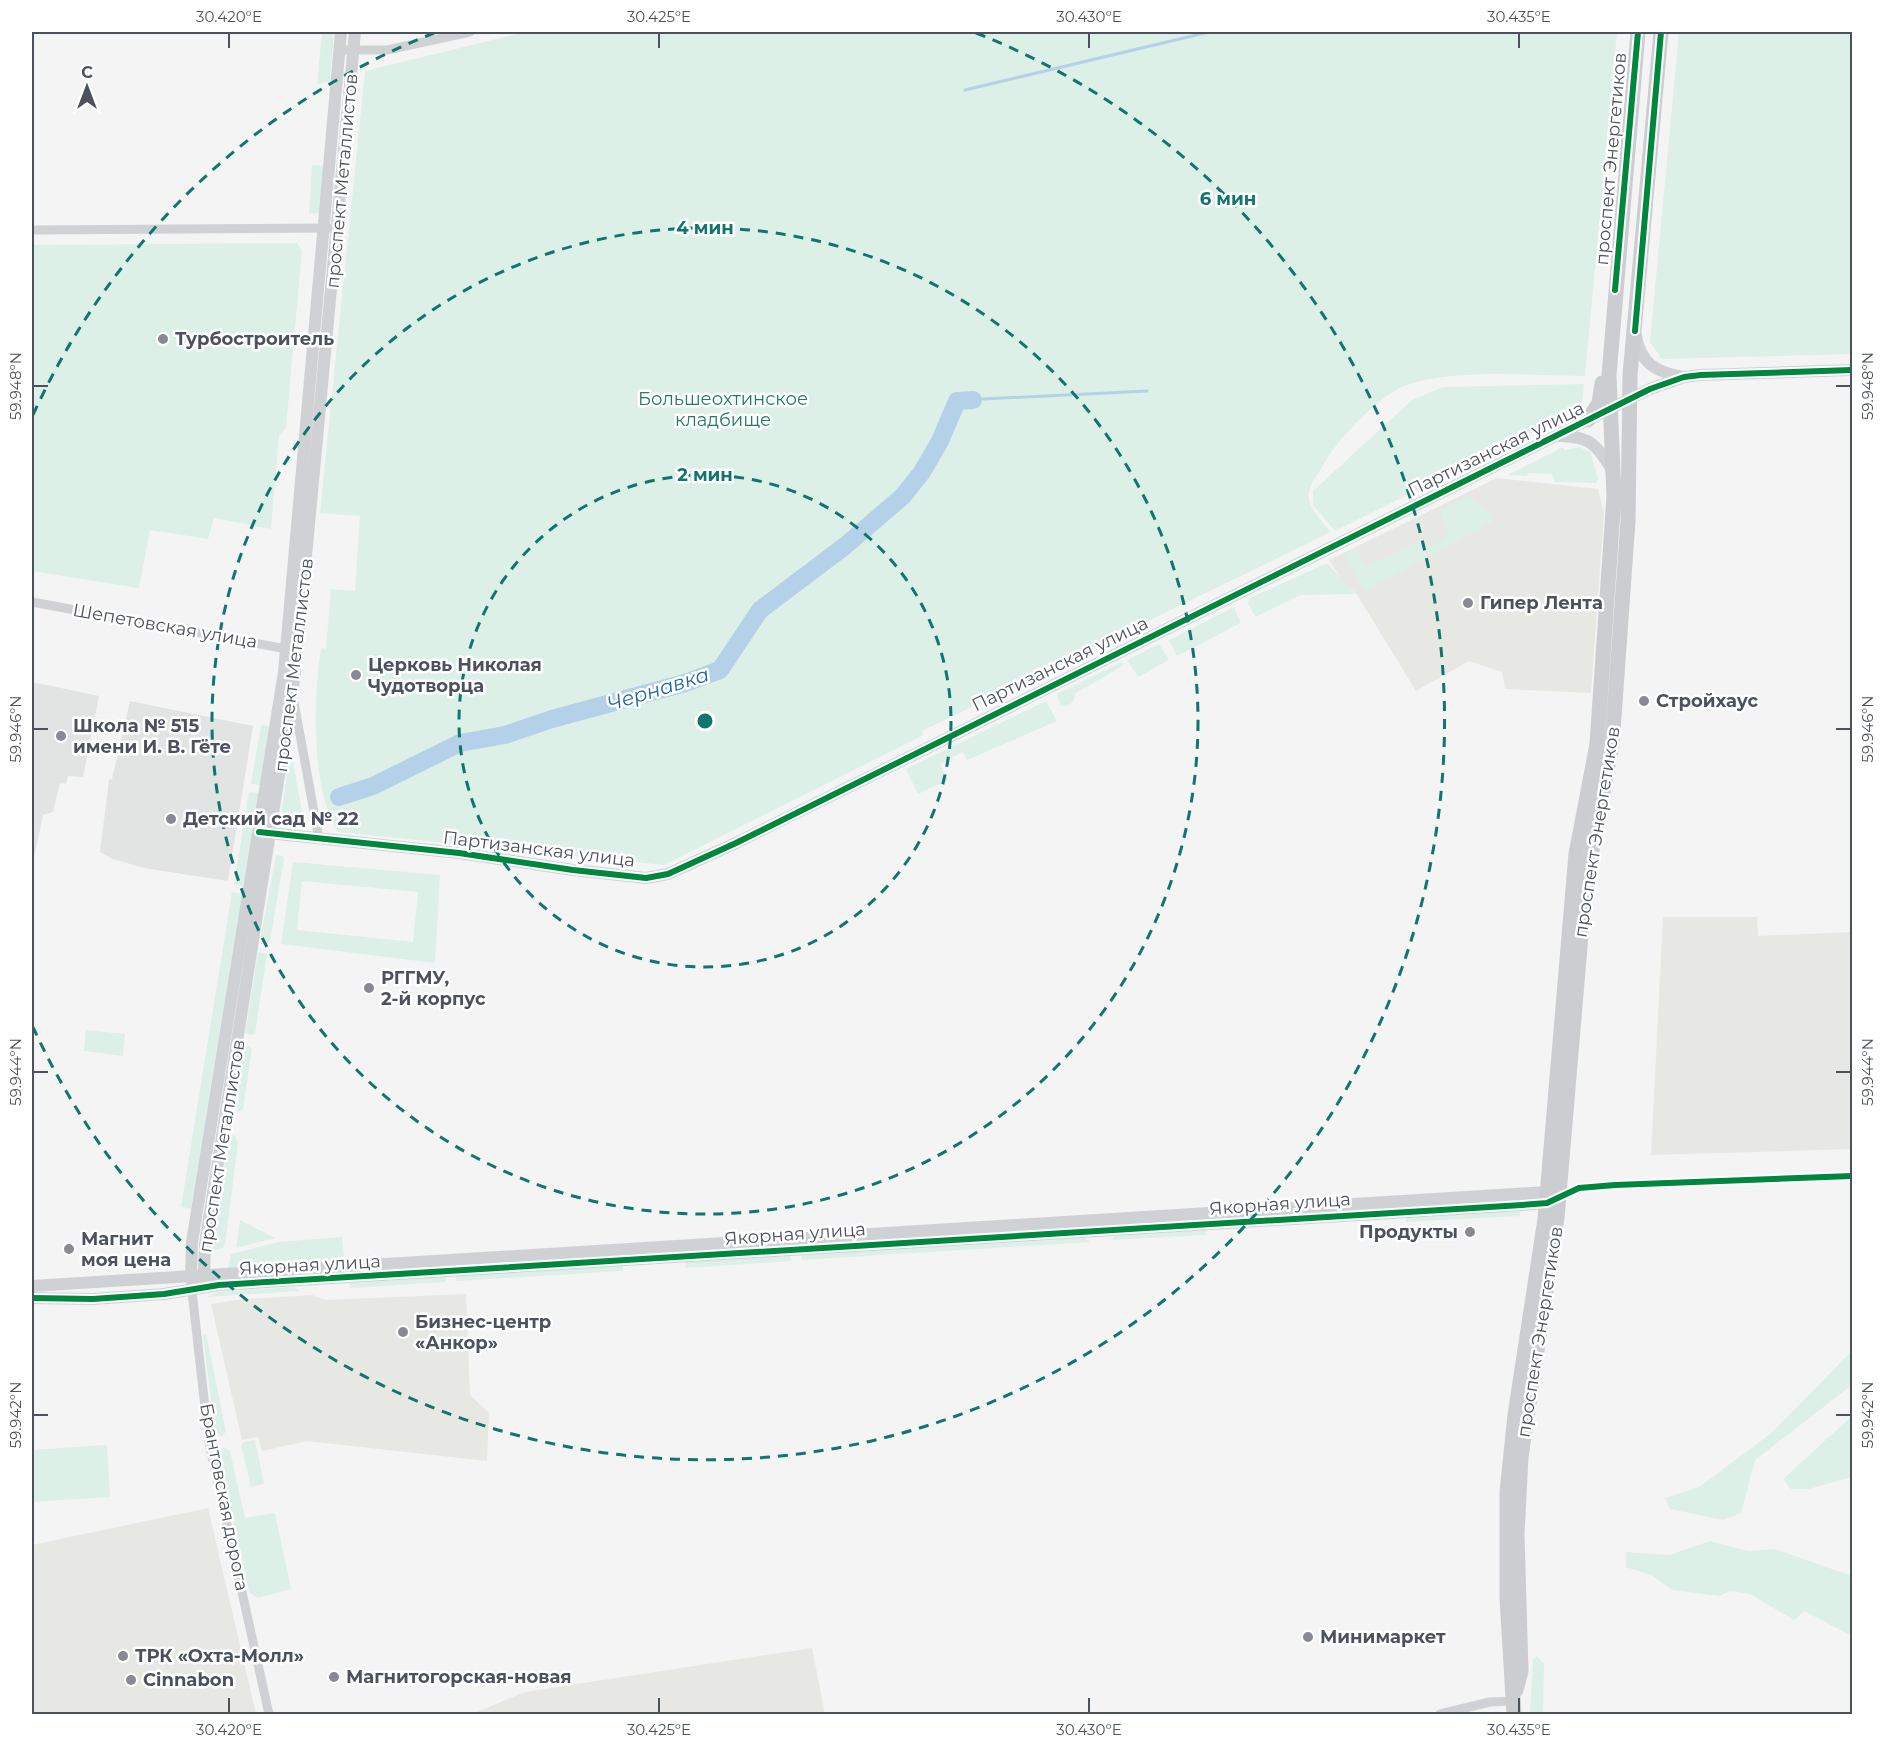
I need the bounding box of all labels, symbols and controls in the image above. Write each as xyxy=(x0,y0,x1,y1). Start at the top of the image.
text: 30.420°E xyxy=(196,7,262,26)
text: 30.425°E xyxy=(627,7,691,26)
text: 30.430°E xyxy=(1056,7,1122,26)
text: 30.435°E xyxy=(1487,7,1551,26)
street label: проспект Энергетиков xyxy=(1591,52,1631,266)
north arrow xyxy=(57,57,117,117)
text: С xyxy=(81,63,93,82)
street label: проспект Металлистов xyxy=(322,73,362,289)
text: 6 мин xyxy=(1200,188,1256,210)
text: 4 мин xyxy=(676,217,734,239)
place label: Турбостроитель xyxy=(175,328,334,350)
marker: Турбостроитель xyxy=(156,332,170,346)
text: 59.948°N xyxy=(6,352,25,420)
text: 59.948°N xyxy=(1858,352,1877,420)
park label: Большеохтинское кладбище xyxy=(638,388,808,431)
street label: Партизанская улица xyxy=(1404,397,1588,501)
text: 2 мин xyxy=(677,464,733,486)
street label: проспект Металлистов xyxy=(270,557,318,773)
place label: Гипер Лента xyxy=(1480,592,1603,614)
marker: Гипер Лента xyxy=(1461,596,1475,610)
street label: Шепетовская улица xyxy=(71,599,259,653)
street label: Партизанская улица xyxy=(968,612,1152,716)
place label: Церковь Николая Чудотворца xyxy=(368,654,542,697)
water label: Чернавка xyxy=(604,662,712,716)
marker: Церковь Николая Чудотворца xyxy=(349,668,363,682)
place label: Стройхаус xyxy=(1656,690,1759,712)
marker: Стройхаус xyxy=(1637,694,1651,708)
text: 59.946°N xyxy=(6,696,25,763)
text: 59.946°N xyxy=(1858,696,1877,763)
centre of rings xyxy=(695,711,715,731)
place label: Школа № 515 имени И. В. Гёте xyxy=(73,715,231,758)
street label: проспект Энергетиков xyxy=(1569,725,1625,939)
marker: Школа № 515 имени И. В. Гёте xyxy=(54,729,68,743)
place label: Детский сад № 22 xyxy=(183,808,359,830)
marker: Детский сад № 22 xyxy=(164,812,178,826)
street label: Партизанская улица xyxy=(442,826,636,872)
place label: РГГМУ, 2-й корпус xyxy=(381,967,486,1010)
marker: РГГМУ, 2-й корпус xyxy=(362,981,376,995)
text: 59.944°N xyxy=(6,1038,25,1106)
street label: проспект Металлистов xyxy=(194,1038,250,1254)
text: 59.944°N xyxy=(1858,1038,1877,1106)
street label: Якорная улица xyxy=(1209,1188,1351,1220)
street label: Якорная улица xyxy=(724,1218,866,1250)
place label: Продукты xyxy=(1359,1221,1458,1243)
marker: Продукты xyxy=(1463,1225,1477,1239)
street label: проспект Энергетиков xyxy=(1512,1225,1568,1439)
place label: Магнит моя цена xyxy=(81,1228,171,1271)
marker: Магнит моя цена xyxy=(62,1242,76,1256)
street label: Якорная улица xyxy=(239,1250,381,1280)
place label: Бизнес-центр «Анкор» xyxy=(415,1311,551,1354)
marker: Бизнес-центр «Анкор» xyxy=(396,1325,410,1339)
text: 59.942°N xyxy=(6,1382,25,1448)
text: 59.942°N xyxy=(1858,1382,1877,1448)
street label: Брантовская дорога xyxy=(195,1401,253,1593)
place label: Минимаркет xyxy=(1320,1626,1446,1648)
marker: Минимаркет xyxy=(1301,1630,1315,1644)
place label: ТРК «Охта-Молл» xyxy=(135,1645,304,1667)
marker: ТРК «Охта-Молл» xyxy=(116,1649,130,1663)
place label: Магнитогорская-новая xyxy=(346,1666,572,1688)
place label: Cinnabon xyxy=(143,1669,234,1691)
marker: Магнитогорская-новая xyxy=(327,1670,341,1684)
marker: Cinnabon xyxy=(124,1673,138,1687)
text: 30.420°E xyxy=(196,1720,262,1739)
text: 30.425°E xyxy=(627,1720,691,1739)
text: 30.430°E xyxy=(1056,1720,1122,1739)
text: 30.435°E xyxy=(1487,1720,1551,1739)

